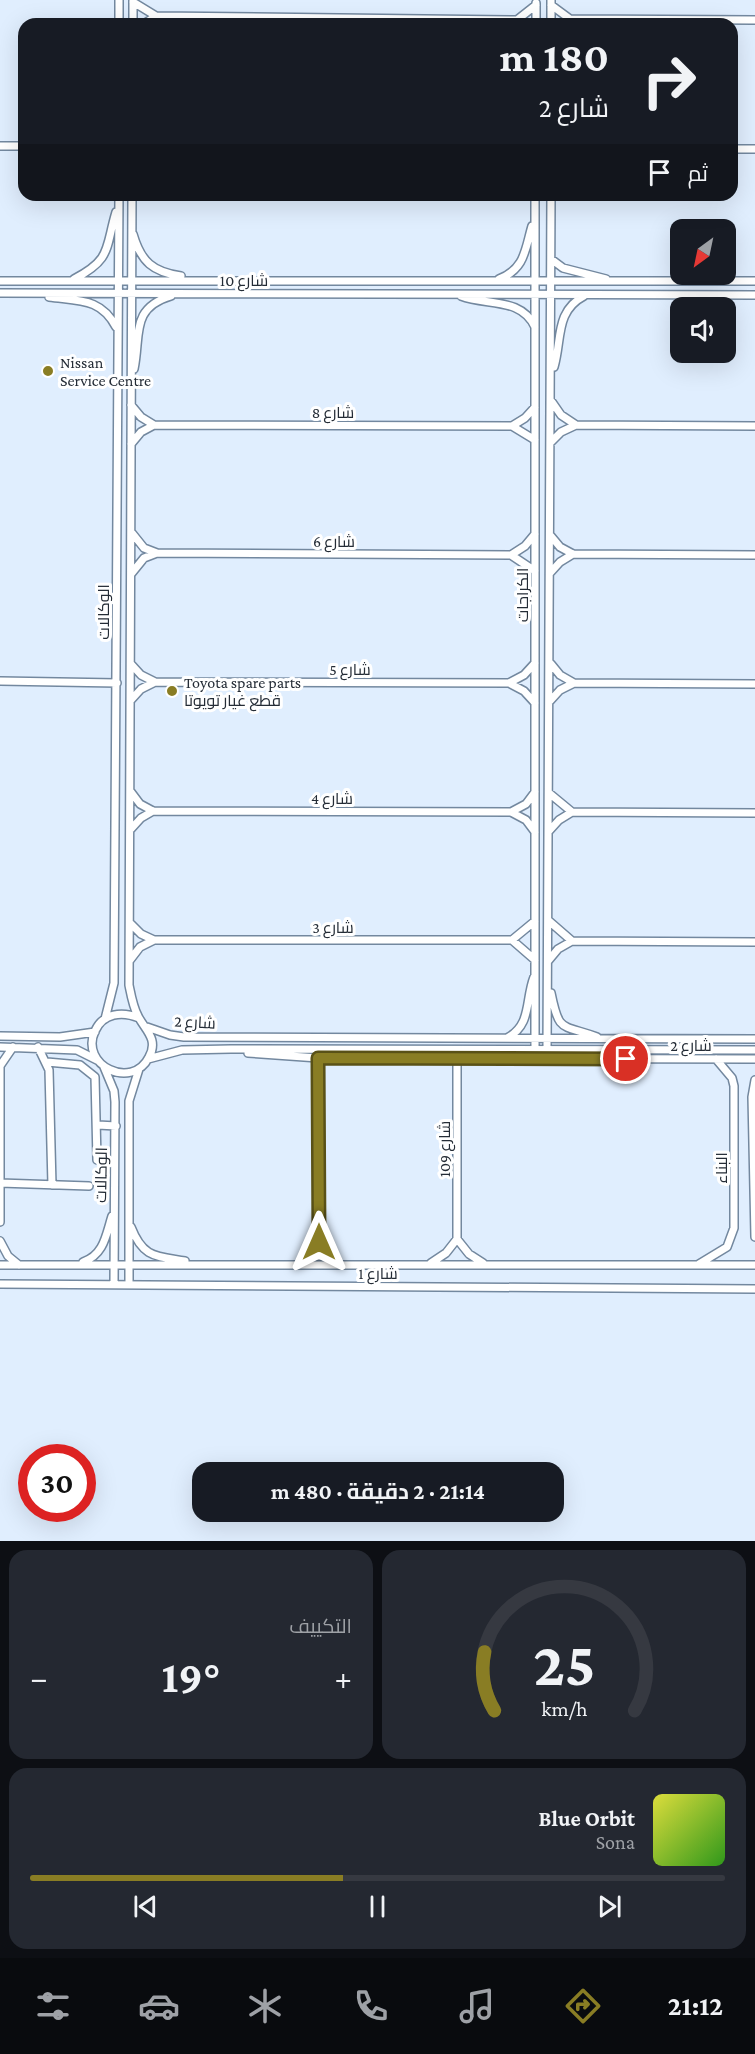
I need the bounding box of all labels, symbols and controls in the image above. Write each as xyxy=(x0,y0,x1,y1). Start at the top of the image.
text: 180 m xyxy=(500,33,609,80)
icon: right xyxy=(630,42,708,120)
text: شارع 2 xyxy=(539,93,609,123)
icon: arrive xyxy=(643,156,676,189)
text: ثم xyxy=(688,161,708,186)
north arrow xyxy=(670,219,736,285)
map controls xyxy=(670,219,736,363)
street label: شارع 10 xyxy=(220,272,268,292)
button: sound xyxy=(670,297,736,363)
place label: Nissan Service Centre xyxy=(60,354,151,389)
marker: Nissan Service Centre xyxy=(41,364,55,378)
street label: شارع 8 xyxy=(312,404,354,424)
street label: شارع 6 xyxy=(313,533,355,553)
street label: الكراجات xyxy=(514,568,532,622)
street label: الوكالات xyxy=(95,584,113,640)
street label: شارع 5 xyxy=(329,661,371,681)
place label: Toyota spare parts قطع غيار تويوتا xyxy=(184,674,301,712)
marker: Toyota spare parts قطع غيار تويوتا xyxy=(165,684,179,698)
street label: شارع 4 xyxy=(311,790,353,810)
street label: شارع 3 xyxy=(312,919,354,939)
street label: شارع 2 xyxy=(174,1012,216,1035)
pin xyxy=(600,1033,651,1084)
street label: شارع 2 xyxy=(670,1037,712,1057)
icon: arrive xyxy=(609,1042,642,1075)
street label: شارع 109 xyxy=(436,1121,456,1177)
street label: الوكالات xyxy=(92,1147,111,1203)
street label: البناء xyxy=(713,1152,731,1184)
position arrow xyxy=(287,1210,351,1274)
street label: شارع 1 xyxy=(358,1265,398,1285)
speed limit sign: 30 xyxy=(18,1444,96,1522)
text: 21:14 · 2 دقيقة · 480 m xyxy=(271,1479,485,1504)
text: التكييف xyxy=(289,1615,352,1637)
text: 25 xyxy=(533,1629,595,1698)
text: 19° xyxy=(162,1652,220,1702)
text: − xyxy=(30,1659,47,1696)
text: + xyxy=(335,1659,352,1696)
text: km/h xyxy=(541,1698,588,1722)
text: Blue Orbit xyxy=(539,1806,635,1831)
text: Sona xyxy=(596,1831,635,1853)
icon: previous xyxy=(129,1890,162,1923)
icon: pause xyxy=(361,1890,394,1923)
icon: next xyxy=(593,1890,626,1923)
icon: filters xyxy=(32,1985,74,2027)
icon: car xyxy=(138,1985,180,2027)
icon: climate xyxy=(244,1985,286,2027)
icon: phone xyxy=(350,1985,392,2027)
icon: music xyxy=(456,1985,498,2027)
icon: directions xyxy=(562,1985,604,2027)
text: 21:12 xyxy=(668,1991,723,2021)

